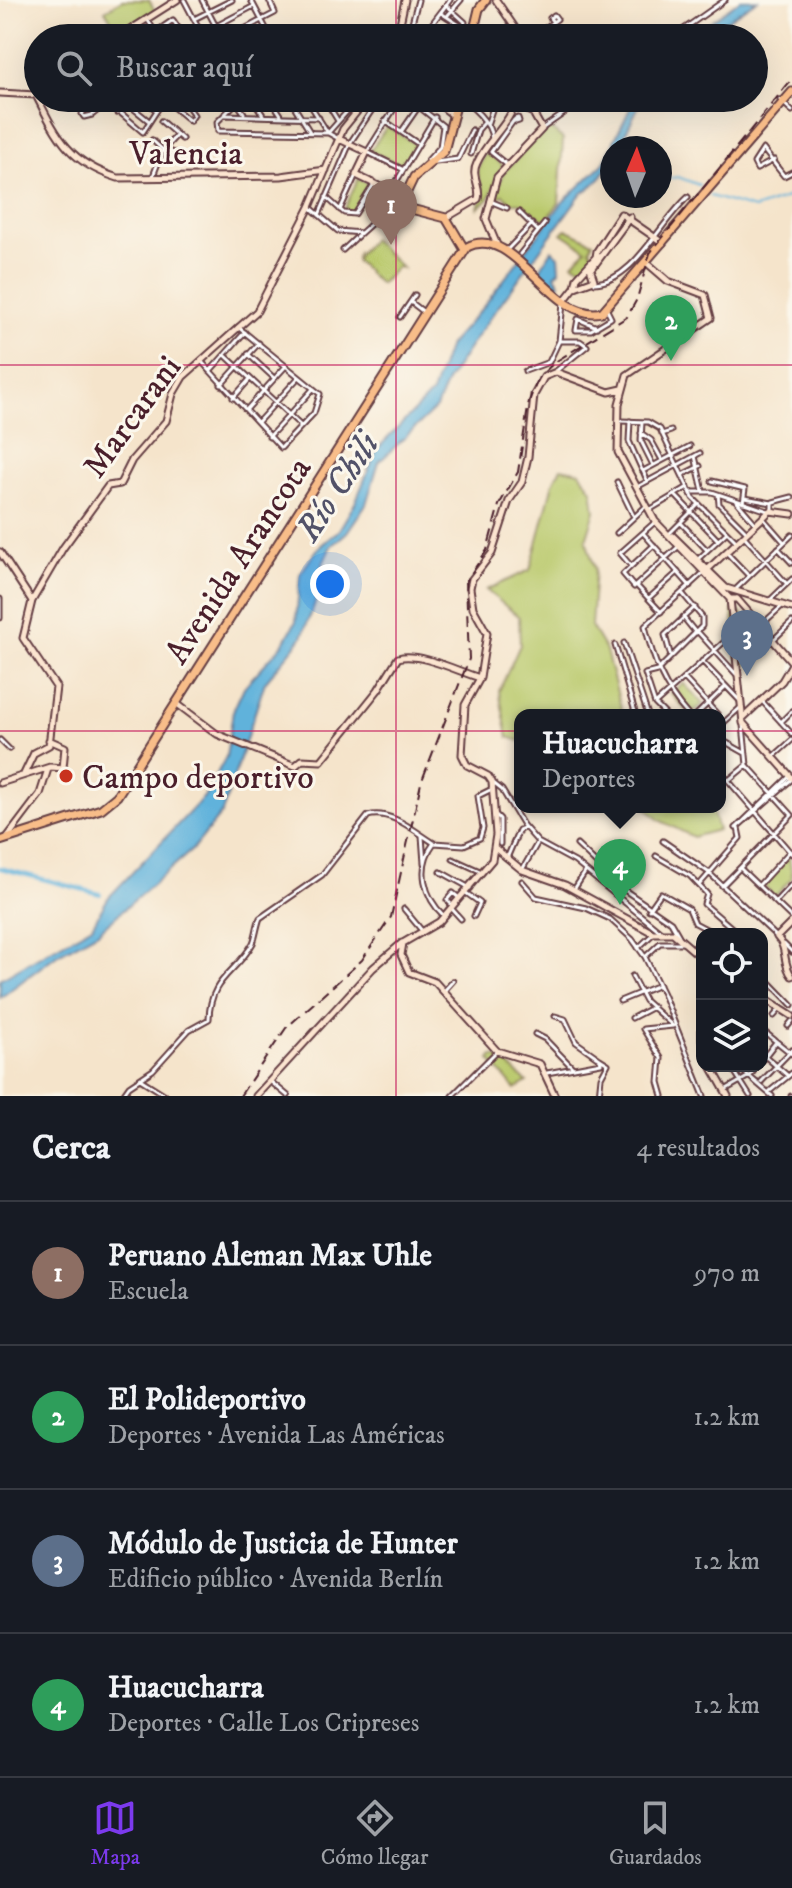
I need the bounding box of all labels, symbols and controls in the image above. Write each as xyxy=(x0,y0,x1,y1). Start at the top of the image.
search box xyxy=(24,24,768,112)
icon: search xyxy=(52,46,96,90)
text: Buscar aquí xyxy=(116,50,253,87)
street label: Valencia xyxy=(128,133,243,175)
north arrow xyxy=(600,136,672,208)
pin: 1 xyxy=(365,179,417,245)
pin: 2 xyxy=(645,295,697,361)
street label: Marcarani xyxy=(74,348,191,486)
water label: Río Chili xyxy=(286,422,391,551)
street label: Avenida Arancota xyxy=(156,449,321,672)
your location xyxy=(310,564,350,604)
pin: 3 xyxy=(721,610,773,676)
popup xyxy=(514,709,726,813)
text: Huacucharra xyxy=(542,726,698,763)
place label: Campo deportivo xyxy=(82,757,314,799)
text: Deportes xyxy=(542,763,635,796)
marker: Campo deportivo xyxy=(57,767,75,785)
pin: 4 xyxy=(594,839,646,905)
map controls xyxy=(696,928,768,1072)
button: locate xyxy=(696,928,768,1000)
button: layers xyxy=(696,1000,768,1072)
text: Cerca xyxy=(32,1127,110,1169)
text: 4 resultados xyxy=(636,1132,760,1165)
text: Peruano Aleman Max Uhle xyxy=(108,1238,432,1275)
text: 1 xyxy=(53,1257,63,1290)
text: 970 m xyxy=(694,1257,760,1290)
text: Escuela xyxy=(108,1275,188,1308)
text: El Polideportivo xyxy=(108,1382,306,1419)
text: 2 xyxy=(52,1401,64,1434)
text: 1.2 km xyxy=(694,1401,760,1434)
text: Deportes · Avenida Las Américas xyxy=(108,1419,445,1452)
text: Módulo de Justicia de Hunter xyxy=(108,1526,458,1563)
text: 3 xyxy=(53,1545,63,1578)
text: 1.2 km xyxy=(694,1545,760,1578)
text: Edificio público · Avenida Berlín xyxy=(108,1563,443,1596)
text: Huacucharra xyxy=(108,1670,264,1707)
text: 4 xyxy=(51,1689,65,1722)
text: 1.2 km xyxy=(694,1689,760,1722)
text: Deportes · Calle Los Cripreses xyxy=(108,1707,420,1740)
tab: Mapa xyxy=(90,1796,140,1871)
tab: Cómo llegar xyxy=(321,1796,428,1871)
tab: Guardados xyxy=(609,1796,702,1871)

